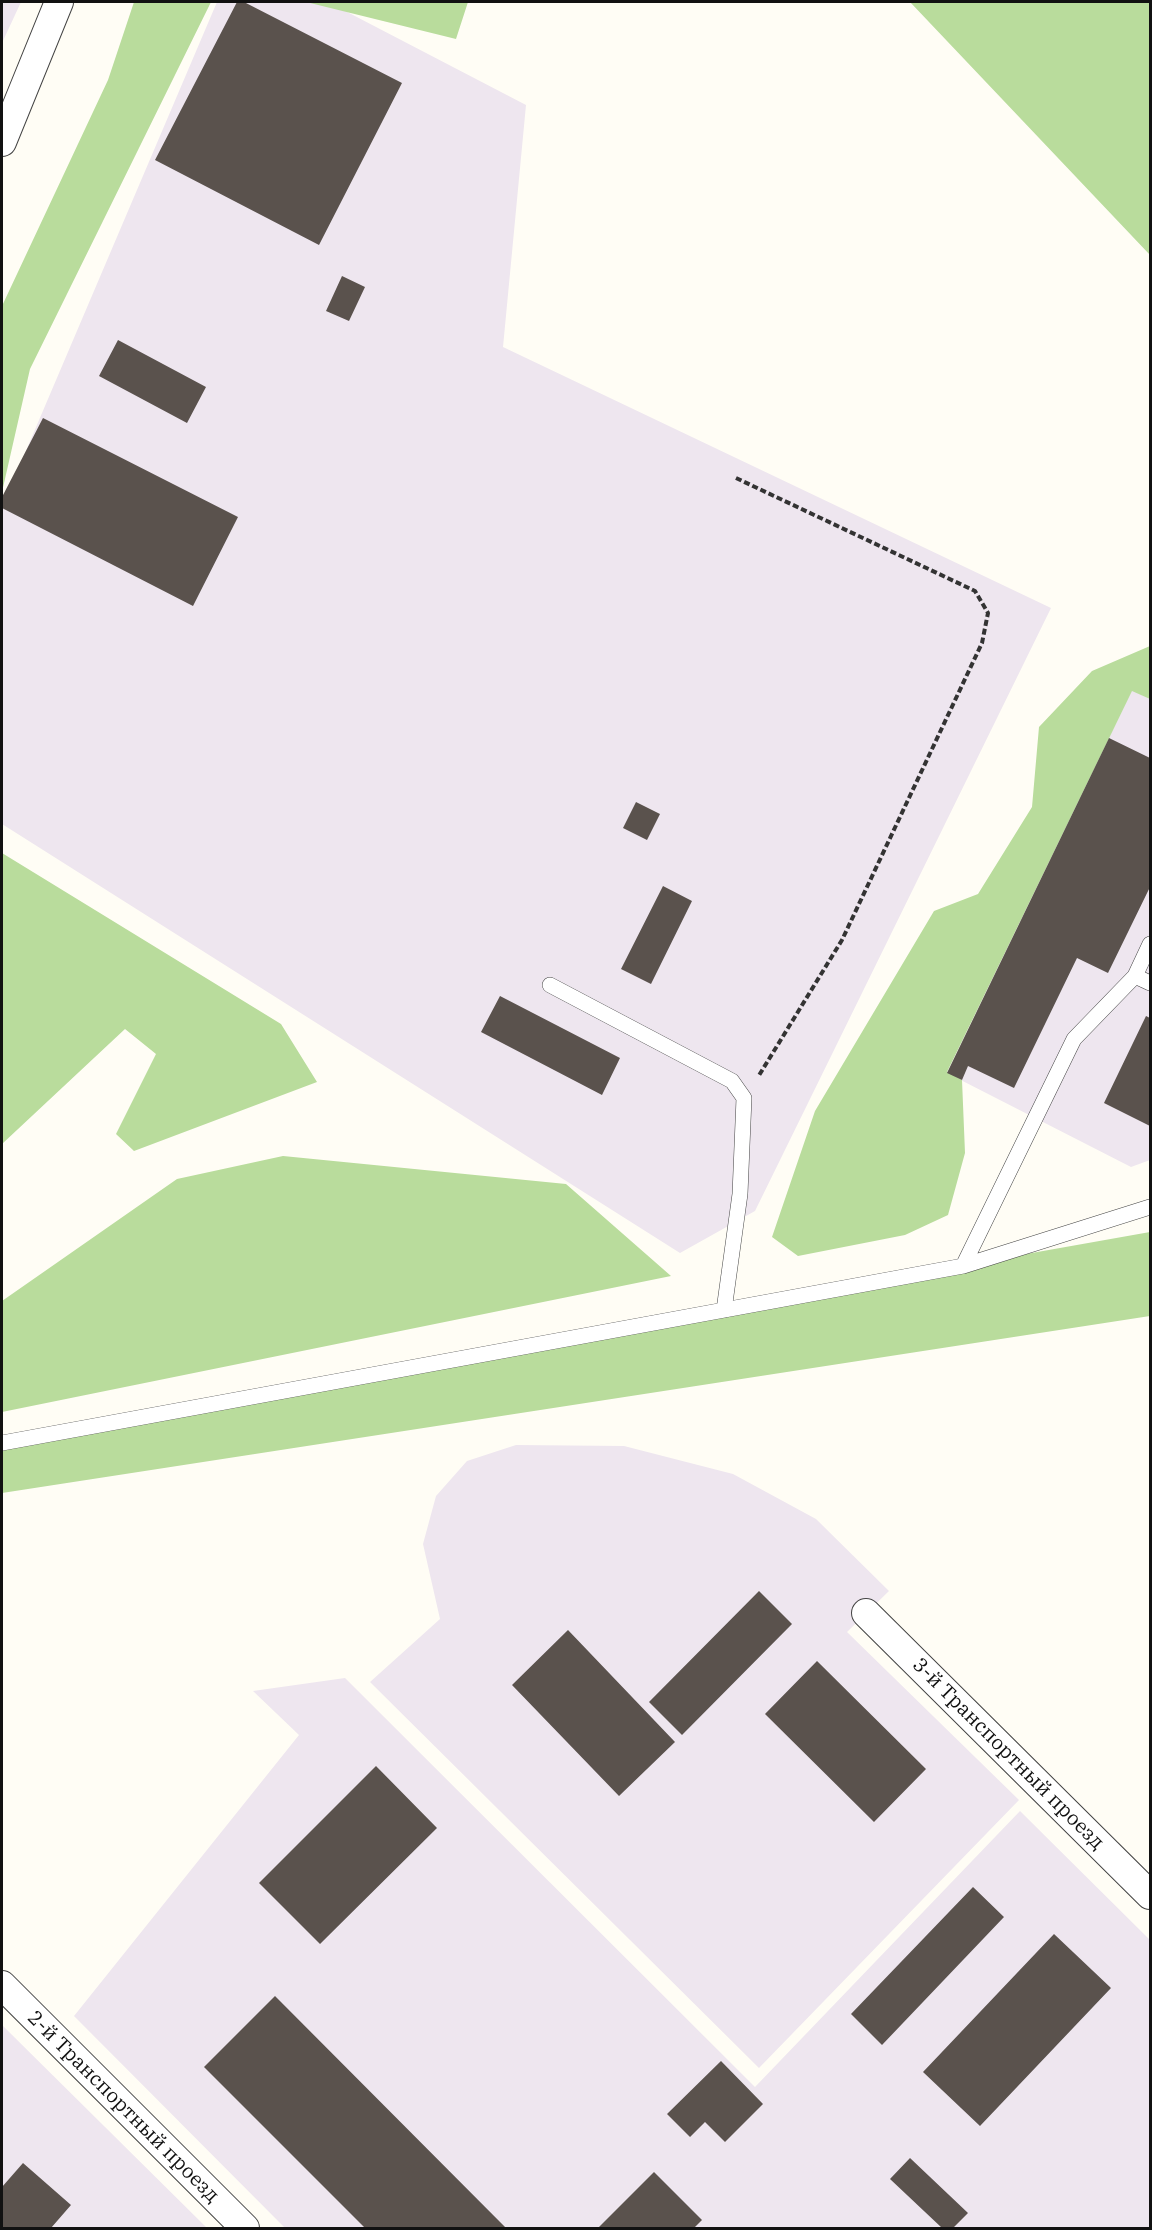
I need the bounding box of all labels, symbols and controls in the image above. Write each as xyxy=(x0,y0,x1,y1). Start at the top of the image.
street label: 3-й Транспортный проезд xyxy=(907,1653,1109,1855)
street label: 2-й Транспортный проезд xyxy=(22,2006,224,2208)

